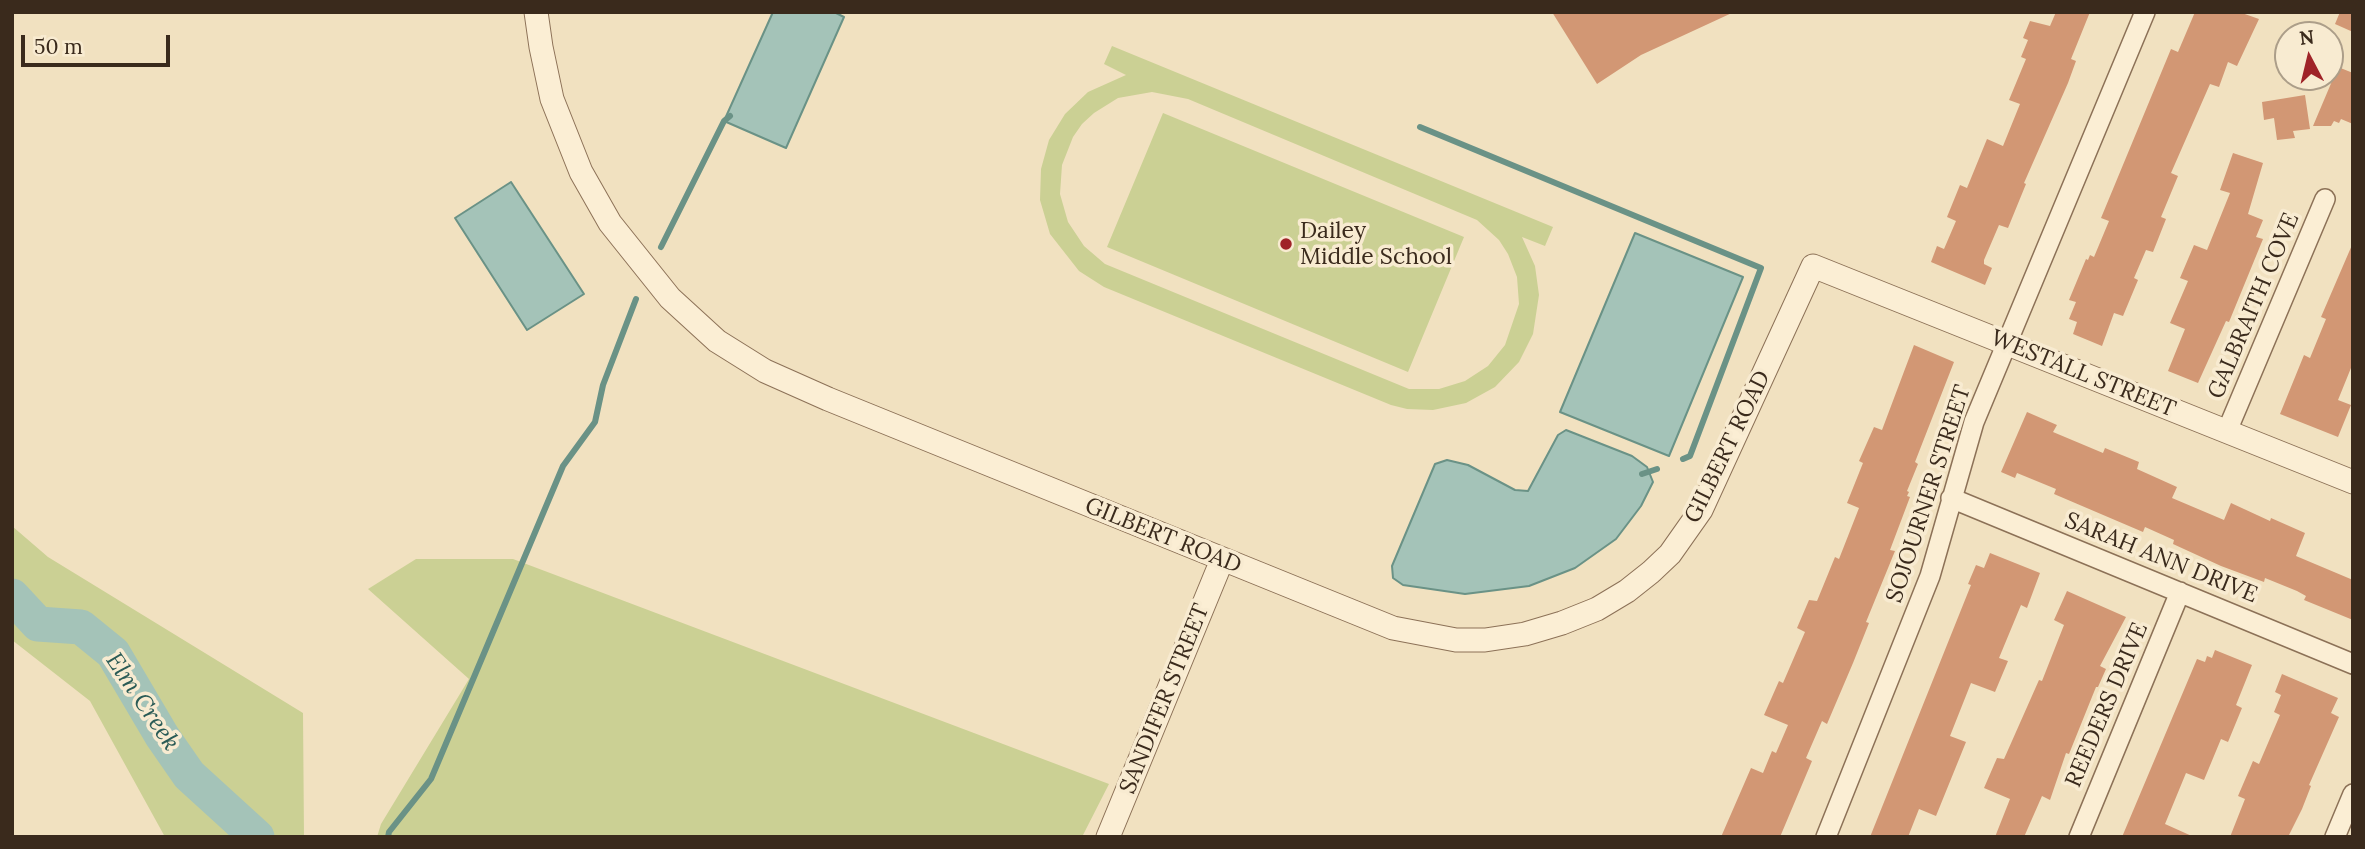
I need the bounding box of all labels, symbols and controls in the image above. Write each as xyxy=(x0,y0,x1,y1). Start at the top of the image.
scale bar xyxy=(24,21,173,65)
north arrow xyxy=(2274,21,2344,91)
text: N xyxy=(2298,24,2315,50)
text: 50 m xyxy=(34,33,83,60)
street label: GALBRAITH COVE xyxy=(2202,209,2306,403)
place label: Dailey Middle School xyxy=(1300,217,1452,271)
marker: Dailey Middle School xyxy=(1278,236,1294,252)
street label: WESTALL STREET xyxy=(1987,324,2179,424)
street label: GILBERT ROAD xyxy=(1679,366,1777,528)
street label: SOJOURNER STREET xyxy=(1881,382,1977,606)
street label: GILBERT ROAD xyxy=(1081,492,1245,580)
street label: SARAH ANN DRIVE xyxy=(2061,507,2261,609)
street label: SANDIFER STREET xyxy=(1114,600,1216,798)
street label: REEDERS DRIVE xyxy=(2060,619,2154,791)
water label: Elm Creek xyxy=(99,648,185,756)

